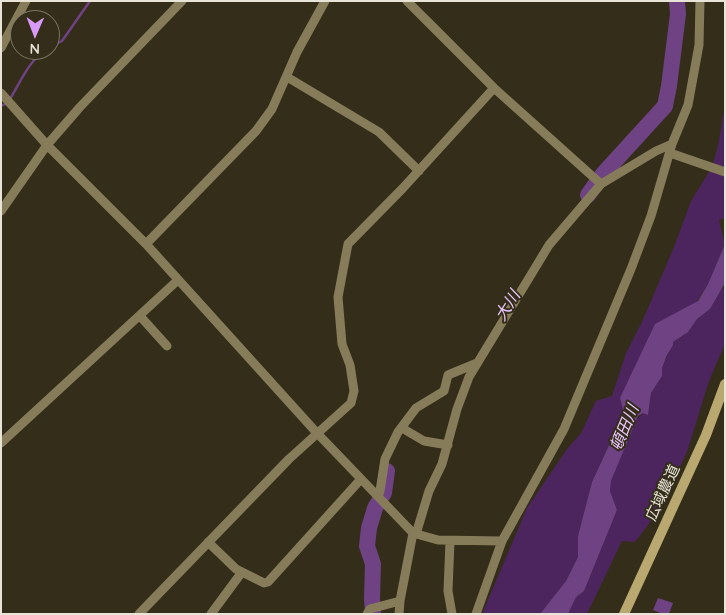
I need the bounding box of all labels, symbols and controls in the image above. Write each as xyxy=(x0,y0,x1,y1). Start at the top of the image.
north arrow xyxy=(10,10,60,60)
text: N xyxy=(29,40,40,58)
water label: 大川 xyxy=(491,287,525,325)
water label: 頓田川 xyxy=(607,402,643,454)
street label: 広域農道 xyxy=(642,462,684,524)

